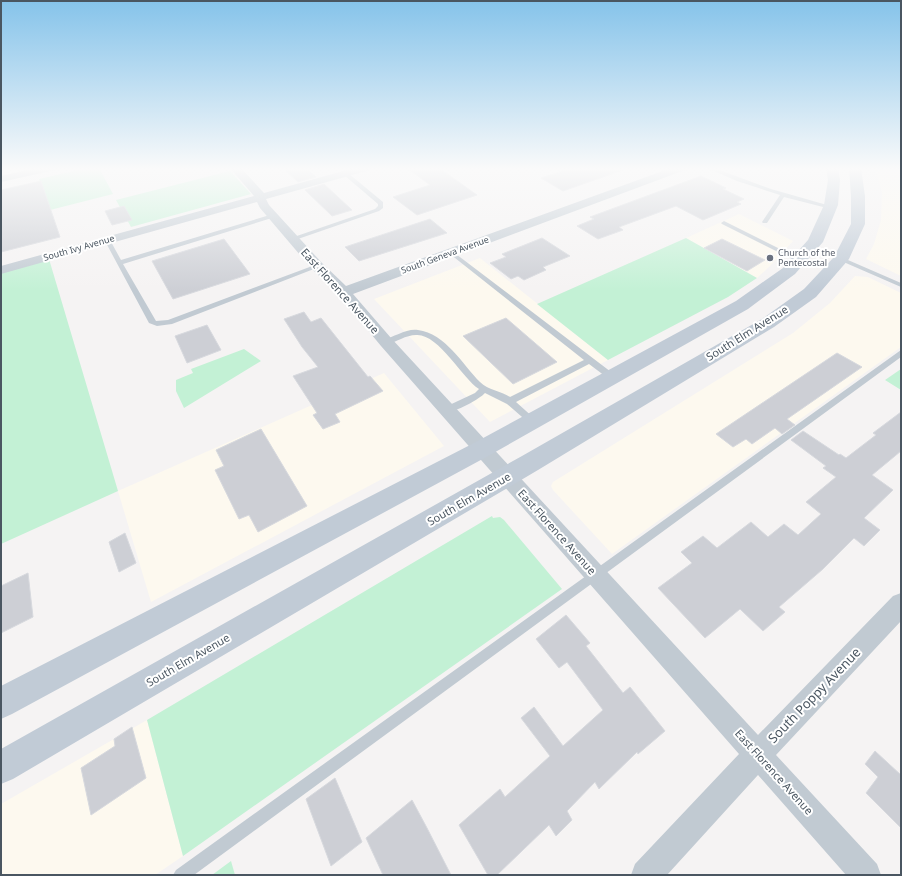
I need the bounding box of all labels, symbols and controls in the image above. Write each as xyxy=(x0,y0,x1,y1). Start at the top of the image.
street label: South Ivy Avenue xyxy=(42,231,116,264)
street label: South Geneva Avenue xyxy=(399,233,491,276)
street label: East Florence Avenue xyxy=(298,245,383,337)
place label: Church of the Pentecostal xyxy=(778,246,835,269)
marker: Church of the Pentecostal xyxy=(765,253,775,263)
street label: South Elm Avenue xyxy=(703,301,791,364)
street label: South Elm Avenue xyxy=(424,469,513,529)
street label: East Florence Avenue xyxy=(515,486,600,578)
street label: South Elm Avenue xyxy=(143,630,232,690)
street label: South Poppy Avenue xyxy=(764,643,864,747)
street label: East Florence Avenue xyxy=(732,726,817,818)

